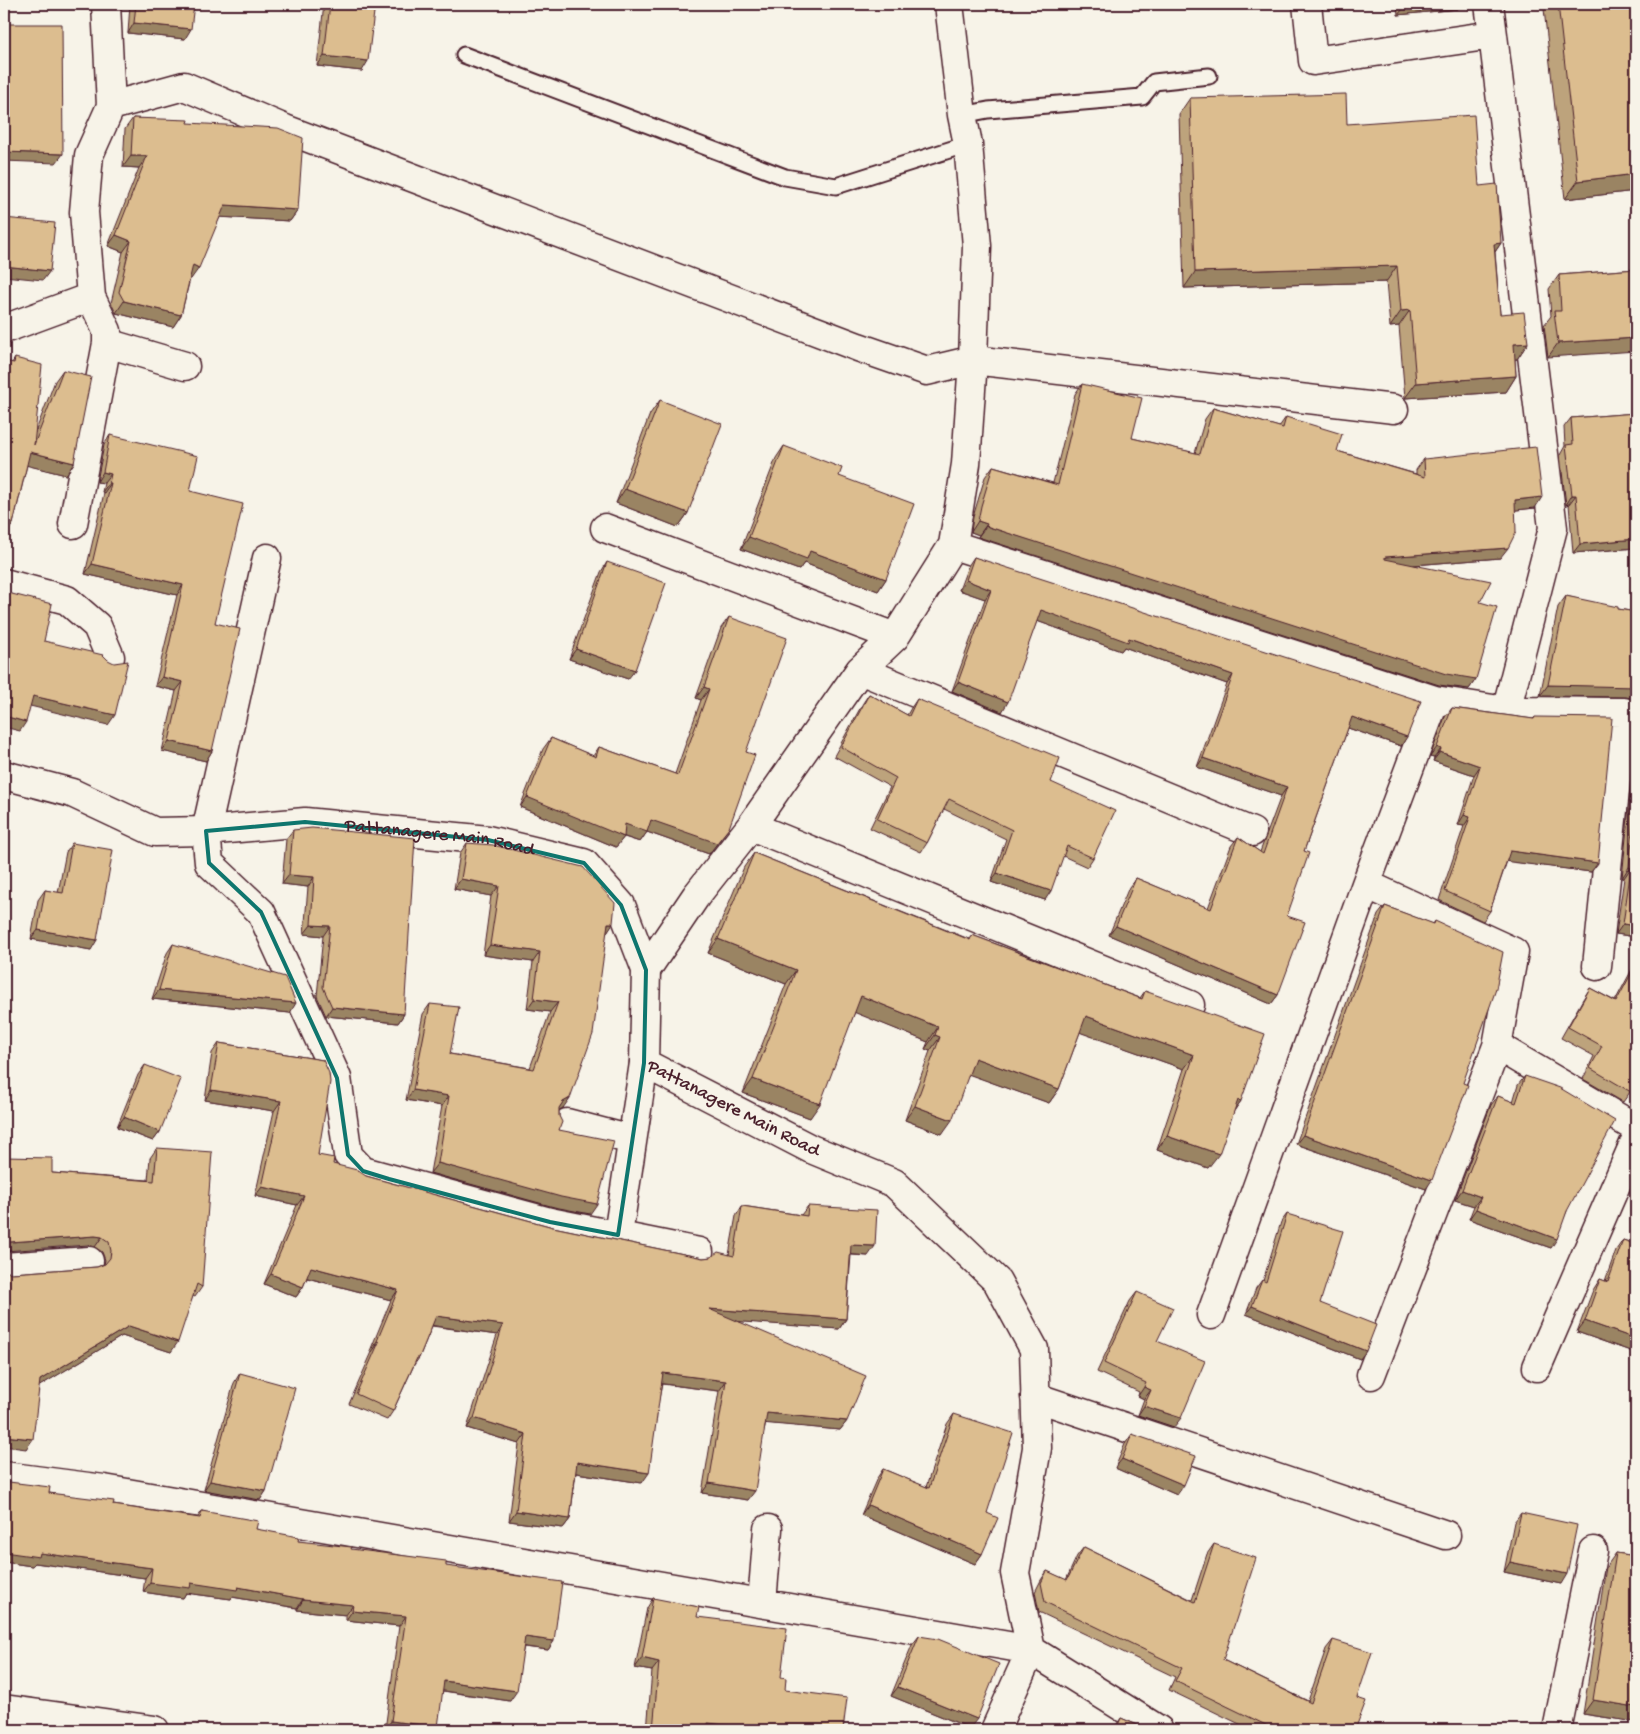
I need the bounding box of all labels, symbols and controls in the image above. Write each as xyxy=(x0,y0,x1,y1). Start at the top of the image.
street label: Pattanagere Main Road xyxy=(343,814,539,863)
street label: Pattanagere Main Road xyxy=(642,1054,825,1163)

